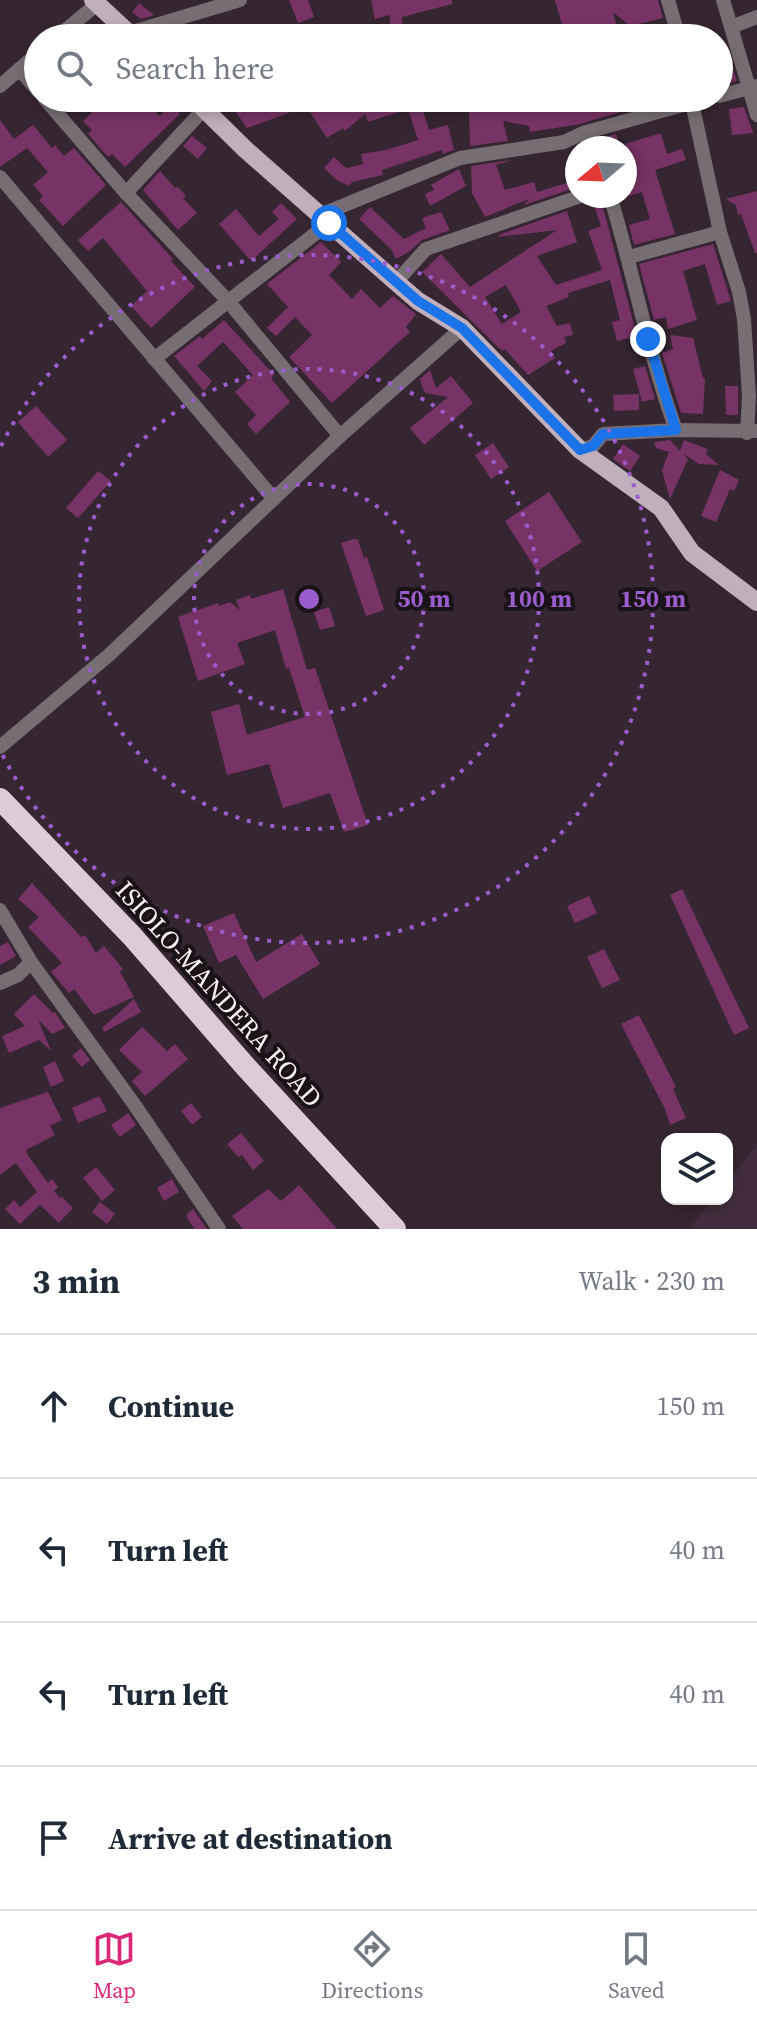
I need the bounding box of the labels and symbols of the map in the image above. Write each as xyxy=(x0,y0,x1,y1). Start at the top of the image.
north arrow xyxy=(565,136,637,208)
route start xyxy=(311,205,347,241)
route end xyxy=(630,321,666,357)
text: 50 m xyxy=(398,582,451,615)
text: 100 m xyxy=(506,582,572,615)
text: 150 m xyxy=(620,582,686,615)
centre of rings xyxy=(295,585,323,613)
street label: ISIOLO-MANDERA ROAD xyxy=(107,873,331,1115)

